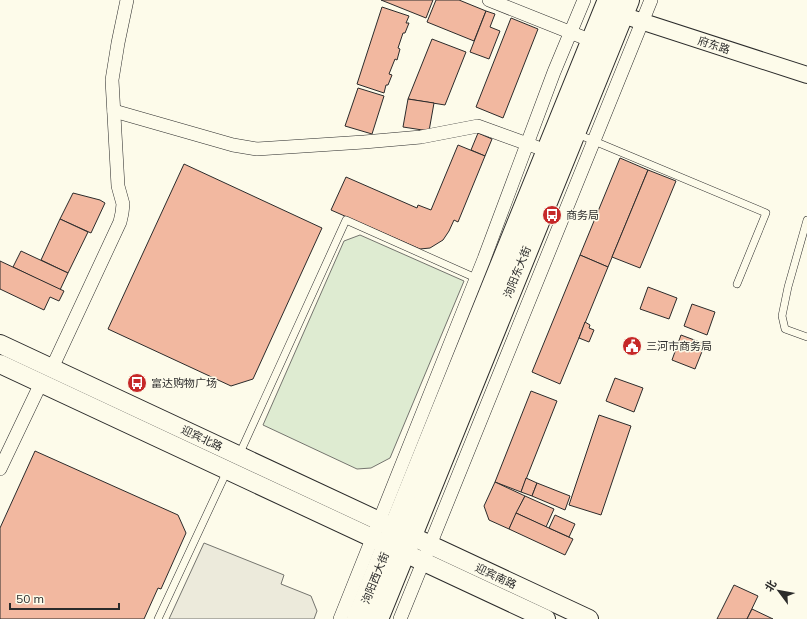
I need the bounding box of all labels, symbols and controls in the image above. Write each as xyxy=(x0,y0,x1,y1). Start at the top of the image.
street label: 府东路 xyxy=(696,33,732,57)
bus stop icon: 商务局 xyxy=(541,204,563,226)
place label: 商务局 xyxy=(566,208,599,222)
street label: 泃阳东大街 xyxy=(500,244,534,300)
public building icon: 三河市商务局 xyxy=(621,335,643,357)
place label: 三河市商务局 xyxy=(646,339,712,353)
bus stop icon: 富达购物广场 xyxy=(126,372,148,394)
place label: 富达购物广场 xyxy=(151,376,217,390)
street label: 迎宾北路 xyxy=(179,422,225,454)
street label: 泃阳西大街 xyxy=(358,550,392,606)
street label: 迎宾南路 xyxy=(473,560,519,592)
north arrow xyxy=(759,571,799,611)
text: 北 xyxy=(762,577,779,594)
scale bar xyxy=(10,585,119,611)
text: 50 m xyxy=(16,591,44,606)

